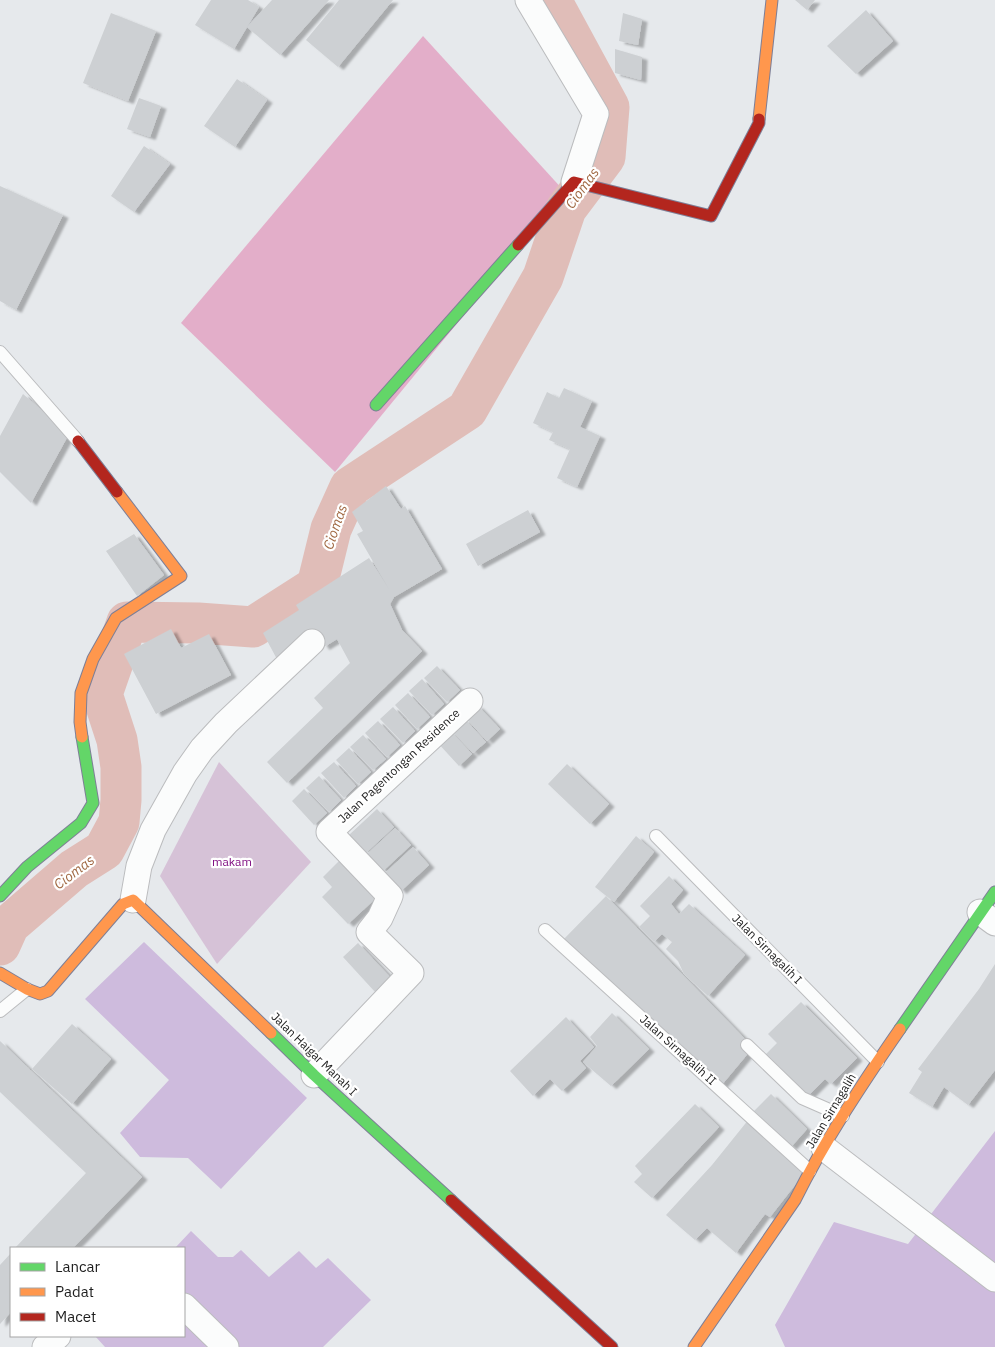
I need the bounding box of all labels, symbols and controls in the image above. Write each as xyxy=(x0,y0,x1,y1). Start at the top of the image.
water label: Ciomas xyxy=(561,164,603,212)
water label: Ciomas xyxy=(319,502,351,552)
street label: Jalan Pagentongan Residence xyxy=(335,705,463,826)
water label: Ciomas xyxy=(50,851,98,893)
park label: makam xyxy=(212,854,252,869)
street label: Jalan Sirnagalih I xyxy=(729,911,806,987)
street label: Jalan Haigar Manah I xyxy=(268,1009,361,1099)
street label: Jalan Sirnagalih II xyxy=(637,1011,720,1088)
street label: Jalan Sirnagalih xyxy=(802,1070,859,1151)
legend xyxy=(10,1247,185,1337)
text: Lancar xyxy=(55,1257,101,1276)
text: Padat xyxy=(55,1282,94,1301)
text: Macet xyxy=(55,1307,96,1326)

